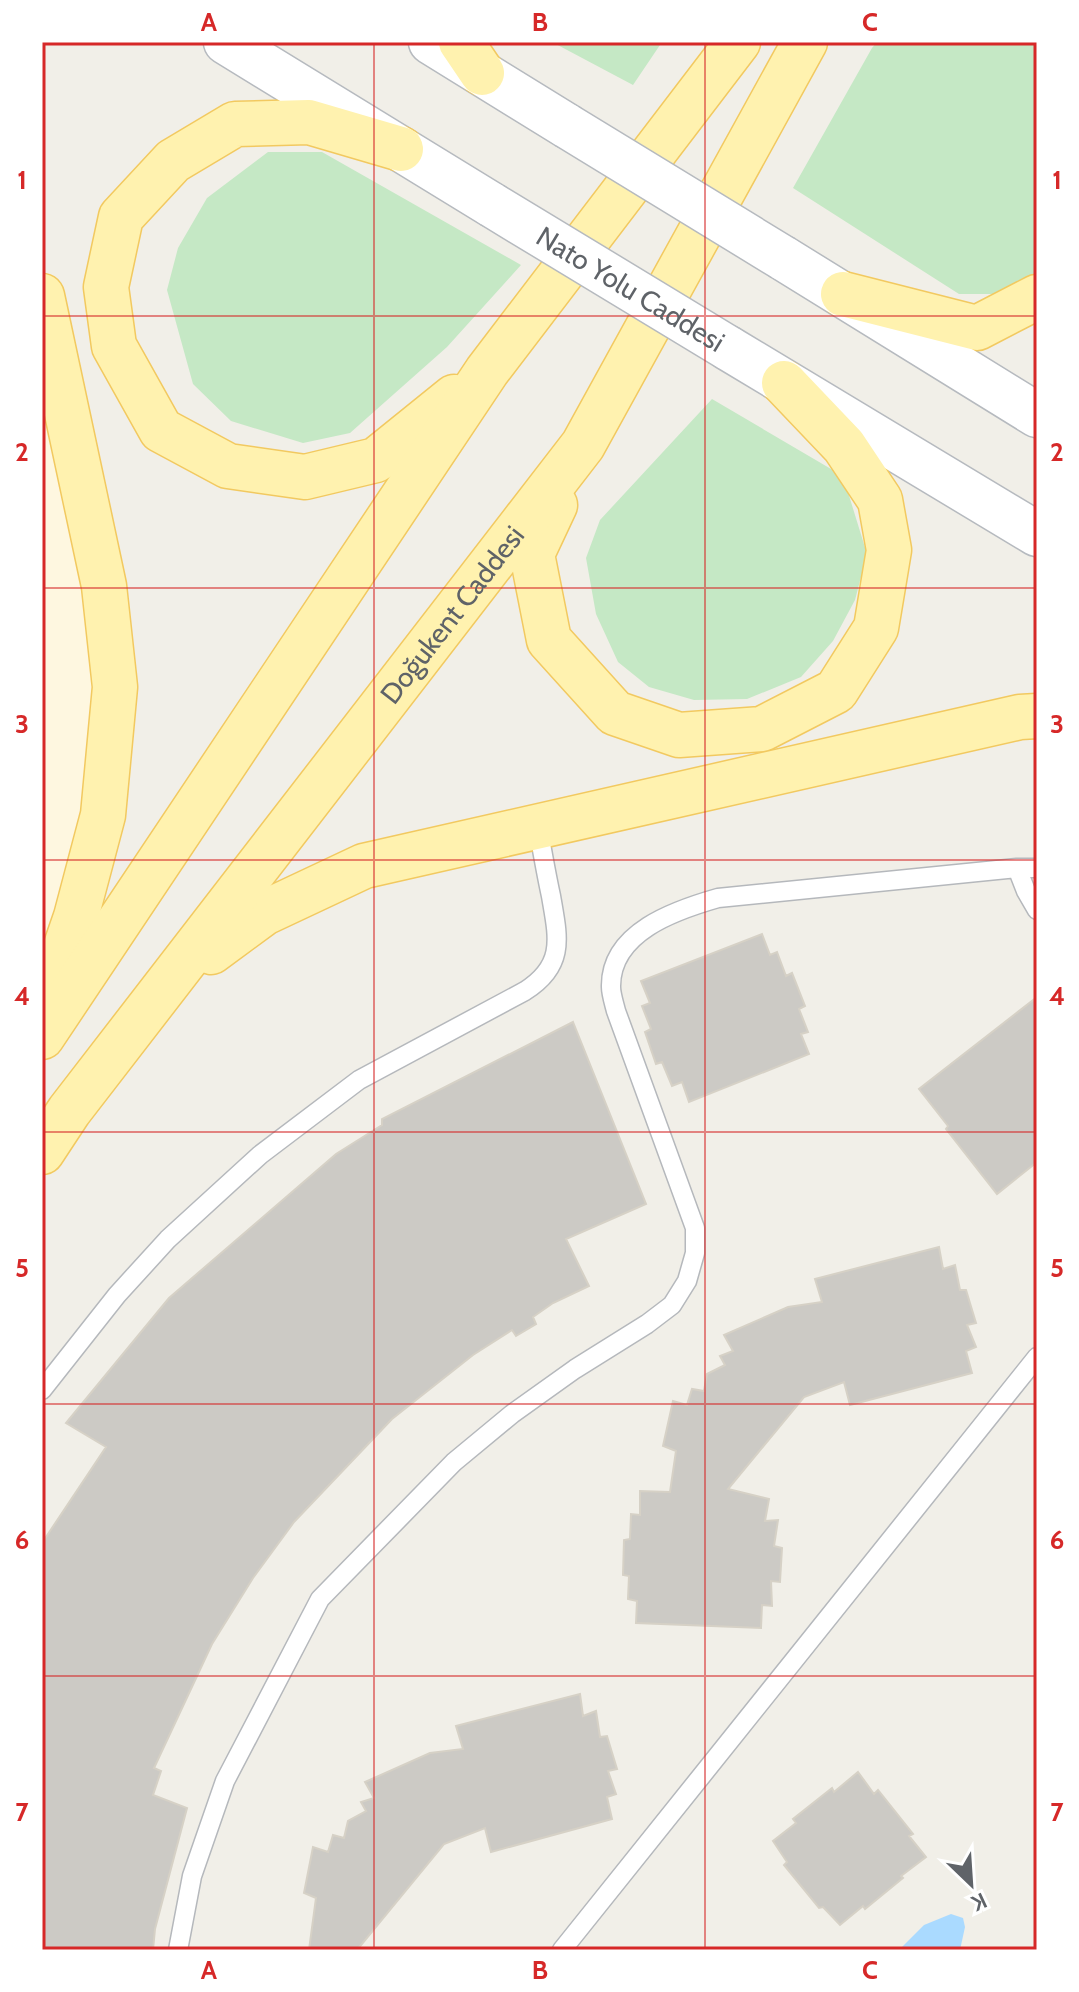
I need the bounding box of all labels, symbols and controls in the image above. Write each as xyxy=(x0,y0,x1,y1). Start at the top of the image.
text: A xyxy=(201,6,218,38)
text: B xyxy=(532,6,548,38)
text: C xyxy=(862,6,878,38)
text: 1 xyxy=(17,164,27,196)
text: 1 xyxy=(1052,164,1062,196)
street label: Nato Yolu Caddesi xyxy=(530,219,731,359)
text: 2 xyxy=(15,436,29,468)
text: 2 xyxy=(1050,436,1064,468)
street label: Doğukent Caddesi xyxy=(373,519,531,710)
text: 3 xyxy=(15,708,29,740)
text: 3 xyxy=(1050,708,1064,740)
text: 4 xyxy=(14,980,30,1012)
text: 4 xyxy=(1049,980,1065,1012)
text: 5 xyxy=(15,1252,29,1284)
text: 5 xyxy=(1050,1252,1064,1284)
text: 6 xyxy=(15,1524,29,1556)
text: 6 xyxy=(1050,1524,1064,1556)
text: 7 xyxy=(15,1796,29,1828)
text: 7 xyxy=(1050,1796,1064,1828)
north arrow xyxy=(931,1844,1011,1924)
text: K xyxy=(967,1887,991,1917)
text: A xyxy=(201,1954,218,1986)
text: B xyxy=(532,1954,548,1986)
text: C xyxy=(862,1954,878,1986)

